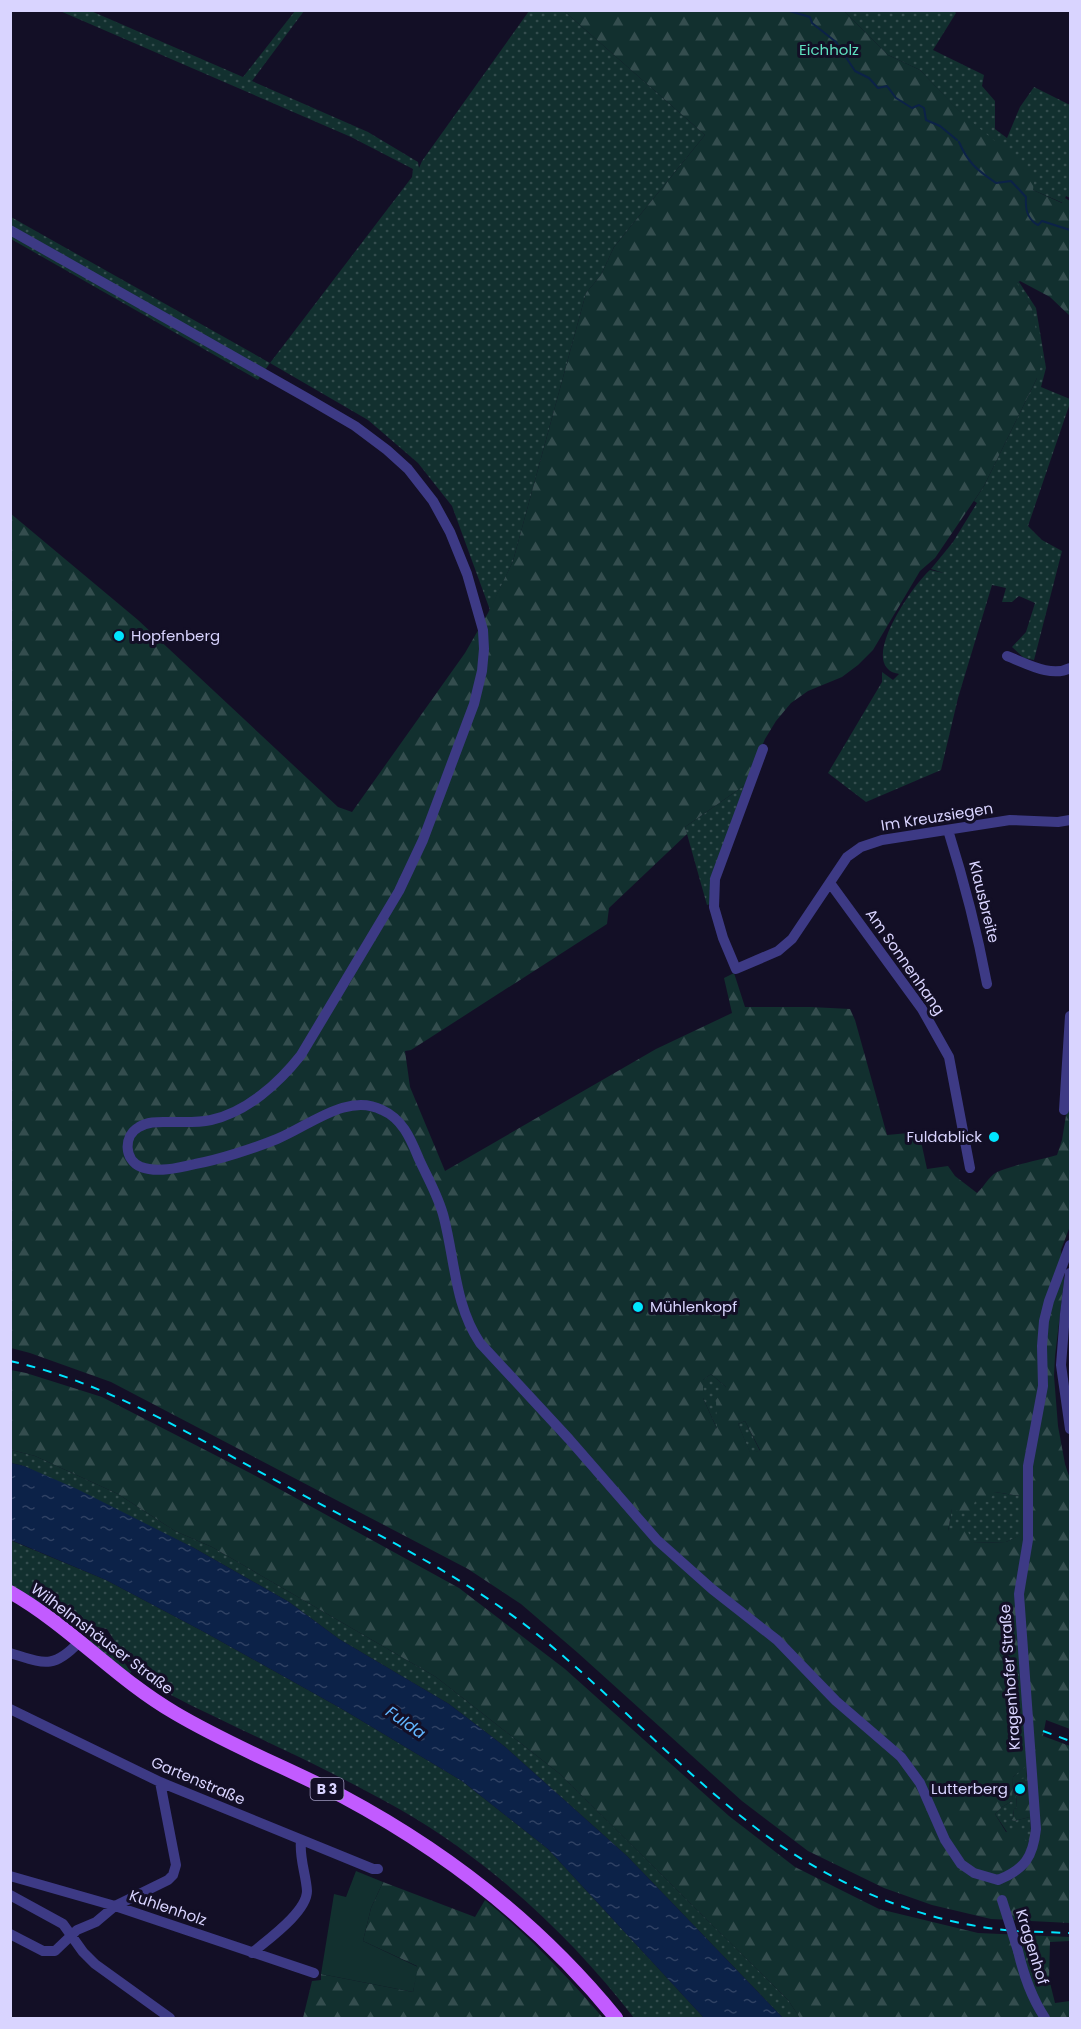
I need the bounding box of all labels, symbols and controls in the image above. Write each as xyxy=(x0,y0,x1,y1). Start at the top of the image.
park label: Eichholz xyxy=(799,39,859,60)
place label: Hopfenberg xyxy=(131,625,220,646)
marker: Hopfenberg xyxy=(112,629,126,643)
street label: Im Kreuzsiegen xyxy=(879,797,995,836)
street label: Klausbreite xyxy=(964,859,1005,945)
street label: Am Sonnenhang xyxy=(861,904,950,1019)
place label: Fuldablick xyxy=(907,1126,982,1147)
marker: Fuldablick xyxy=(987,1130,1001,1144)
place label: Mühlenkopf xyxy=(650,1296,737,1317)
marker: Mühlenkopf xyxy=(631,1300,645,1314)
street label: Wilhelmshäuser Straße xyxy=(27,1578,178,1699)
street label: Kragenhofer Straße xyxy=(994,1603,1025,1751)
water label: Fulda xyxy=(381,1700,430,1745)
street label: Gartenstraße xyxy=(148,1751,248,1810)
road number: B 3 xyxy=(310,1778,344,1800)
place label: Lutterberg xyxy=(931,1778,1008,1799)
marker: Lutterberg xyxy=(1013,1782,1027,1796)
street label: Kuhlenholz xyxy=(127,1884,210,1931)
street label: Kragenhof xyxy=(1011,1907,1054,1987)

